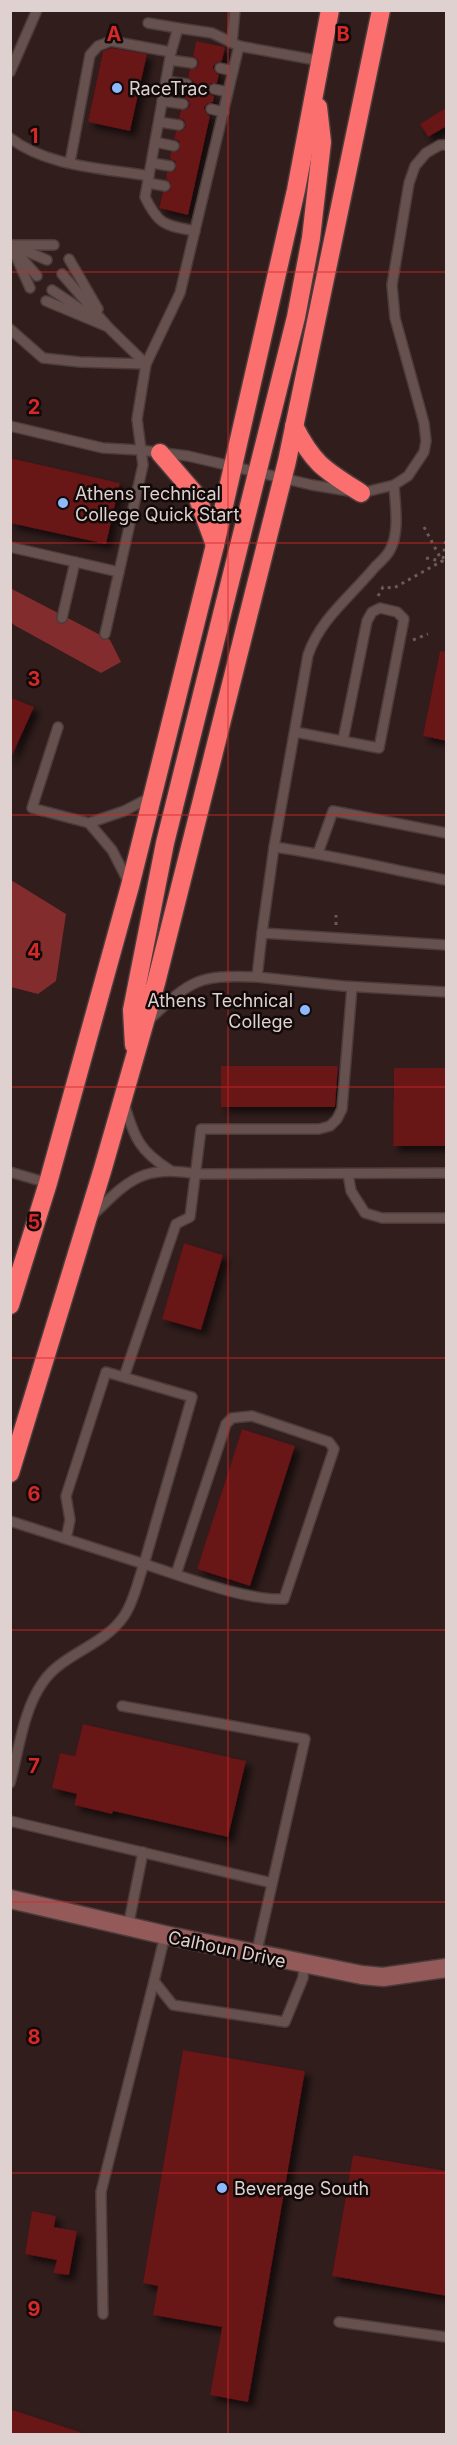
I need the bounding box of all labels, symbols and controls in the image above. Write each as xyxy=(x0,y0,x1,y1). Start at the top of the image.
text: A xyxy=(107,22,122,46)
text: B xyxy=(336,22,350,46)
place label: RaceTrac xyxy=(129,78,208,99)
marker: RaceTrac xyxy=(110,81,124,95)
text: 1 xyxy=(30,124,38,148)
text: 2 xyxy=(28,395,40,419)
place label: Athens Technical College Quick Start xyxy=(75,483,239,525)
marker: Athens Technical College Quick Start xyxy=(56,496,70,510)
text: 3 xyxy=(28,667,40,691)
text: 4 xyxy=(27,939,41,963)
place label: Athens Technical College xyxy=(147,990,293,1032)
marker: Athens Technical College xyxy=(298,1003,312,1017)
text: 5 xyxy=(28,1210,40,1234)
text: 6 xyxy=(28,1482,41,1506)
text: 7 xyxy=(28,1754,40,1778)
street label: Calhoun Drive xyxy=(166,1926,288,1972)
text: 8 xyxy=(27,2025,41,2049)
place label: Beverage South xyxy=(234,2178,369,2199)
marker: Beverage South xyxy=(215,2181,229,2195)
text: 9 xyxy=(28,2297,41,2321)

